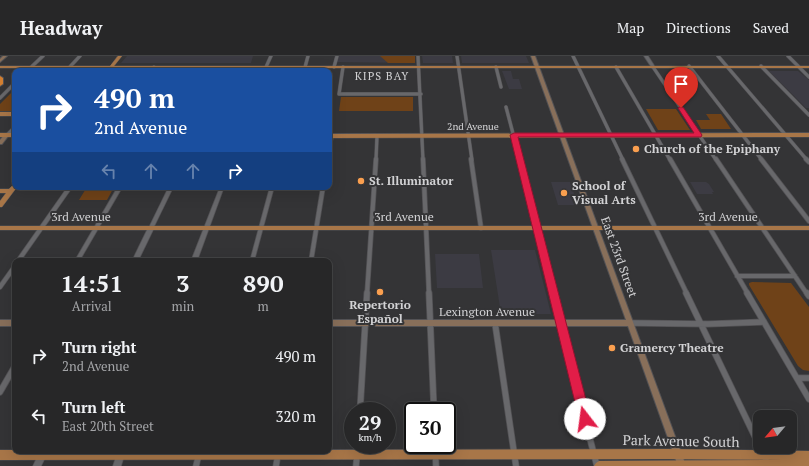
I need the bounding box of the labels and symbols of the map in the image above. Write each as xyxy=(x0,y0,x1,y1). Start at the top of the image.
pin xyxy=(664,67,698,108)
district label: KIPS BAY xyxy=(355,69,409,83)
street label: 2nd Avenue xyxy=(447,120,499,133)
place label: Church of the Epiphany xyxy=(644,141,781,156)
marker: Church of the Epiphany xyxy=(631,144,641,154)
place label: St. Illuminator xyxy=(369,173,454,188)
marker: St. Illuminator xyxy=(356,176,366,186)
place label: School of Visual Arts xyxy=(572,178,636,207)
marker: School of Visual Arts xyxy=(559,188,569,198)
street label: 3rd Avenue xyxy=(51,209,111,224)
street label: 3rd Avenue xyxy=(374,209,434,224)
street label: 3rd Avenue xyxy=(698,209,758,224)
street label: East 23rd Street xyxy=(598,215,641,300)
marker: Repertorio Español xyxy=(375,287,385,297)
place label: Repertorio Español xyxy=(349,297,411,326)
street label: Lexington Avenue xyxy=(439,304,535,319)
place label: Gramercy Theatre xyxy=(620,340,724,355)
marker: Gramercy Theatre xyxy=(607,343,617,353)
position arrow xyxy=(564,398,606,440)
speed limit sign: 30 xyxy=(404,402,456,454)
north arrow xyxy=(753,410,797,454)
street label: Park Avenue South xyxy=(622,430,740,451)

